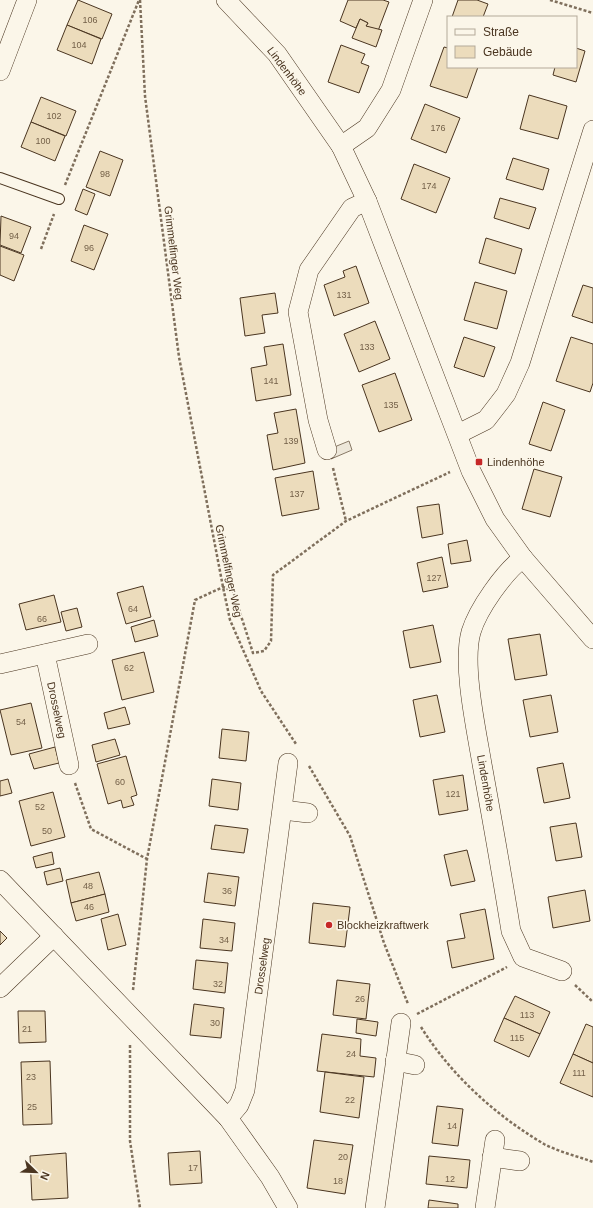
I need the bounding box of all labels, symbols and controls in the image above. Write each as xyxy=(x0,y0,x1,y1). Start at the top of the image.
house number: 106 xyxy=(82,15,98,25)
legend xyxy=(447,16,577,68)
text: Straße xyxy=(483,25,519,39)
house number: 104 xyxy=(71,40,87,50)
street label: Lindenhöhe xyxy=(265,44,309,98)
text: Gebäude xyxy=(483,45,533,59)
house number: 102 xyxy=(46,111,62,121)
house number: 176 xyxy=(430,123,446,133)
house number: 100 xyxy=(35,136,51,146)
house number: 98 xyxy=(100,169,110,179)
house number: 174 xyxy=(421,181,437,191)
street label: Grimmelfinger Weg xyxy=(162,205,186,301)
house number: 94 xyxy=(9,231,19,241)
house number: 96 xyxy=(84,243,94,253)
house number: 131 xyxy=(336,290,352,300)
house number: 133 xyxy=(359,342,375,352)
house number: 141 xyxy=(263,376,279,386)
house number: 135 xyxy=(383,400,399,410)
house number: 139 xyxy=(283,436,299,446)
place label: Lindenhöhe xyxy=(487,456,545,468)
marker: Lindenhöhe xyxy=(474,457,484,467)
house number: 137 xyxy=(289,489,305,499)
street label: Grimmelfinger Weg xyxy=(213,524,245,618)
house number: 127 xyxy=(426,573,442,583)
house number: 64 xyxy=(128,604,138,614)
house number: 66 xyxy=(37,614,47,624)
house number: 62 xyxy=(124,663,134,673)
street label: Drosselweg xyxy=(45,681,69,739)
house number: 54 xyxy=(16,717,26,727)
street label: Lindenhöhe xyxy=(475,754,497,812)
house number: 60 xyxy=(115,777,125,787)
house number: 121 xyxy=(445,789,461,799)
house number: 52 xyxy=(35,802,45,812)
house number: 50 xyxy=(42,826,52,836)
house number: 48 xyxy=(83,881,93,891)
house number: 36 xyxy=(222,886,232,896)
house number: 46 xyxy=(84,902,94,912)
place label: Blockheizkraftwerk xyxy=(337,919,429,931)
marker: Blockheizkraftwerk xyxy=(324,920,334,930)
house number: 34 xyxy=(219,935,229,945)
street label: Drosselweg xyxy=(252,937,272,995)
house number: 32 xyxy=(213,979,223,989)
house number: 26 xyxy=(355,994,365,1004)
house number: 113 xyxy=(520,1010,534,1020)
house number: 30 xyxy=(210,1018,220,1028)
house number: 21 xyxy=(22,1024,32,1034)
house number: 115 xyxy=(510,1033,524,1043)
house number: 24 xyxy=(346,1049,356,1059)
house number: 111 xyxy=(572,1068,586,1078)
house number: 23 xyxy=(26,1072,36,1082)
house number: 22 xyxy=(345,1095,355,1105)
house number: 25 xyxy=(27,1102,37,1112)
house number: 14 xyxy=(447,1121,457,1131)
north arrow xyxy=(16,1152,56,1192)
house number: 20 xyxy=(338,1152,348,1162)
house number: 17 xyxy=(188,1163,198,1173)
text: N xyxy=(38,1170,52,1182)
house number: 12 xyxy=(445,1174,455,1184)
house number: 18 xyxy=(333,1176,343,1186)

